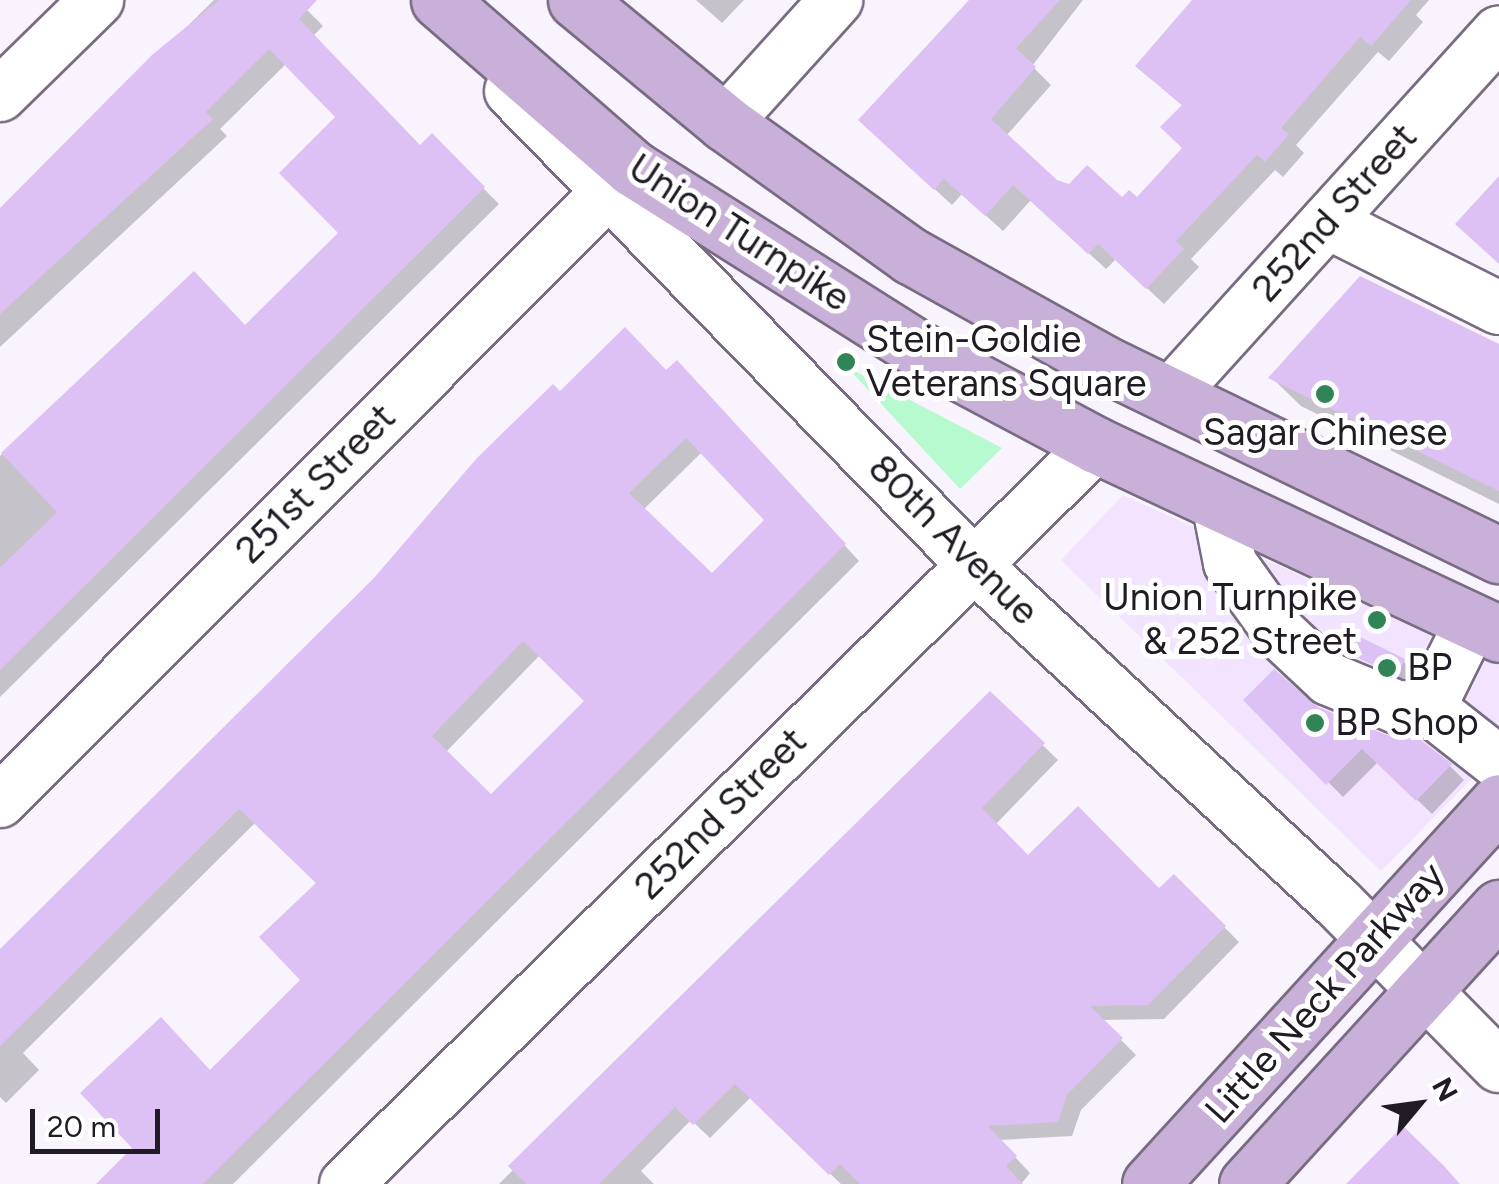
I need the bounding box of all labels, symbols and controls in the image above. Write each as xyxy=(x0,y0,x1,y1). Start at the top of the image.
street label: 252nd Street xyxy=(1243,115,1427,311)
street label: Union Turnpike xyxy=(620,145,858,321)
place label: Stein-Goldie Veterans Square xyxy=(866,317,1147,406)
marker: Stein-Goldie Veterans Square xyxy=(835,351,857,373)
marker: Sagar Chinese xyxy=(1314,383,1336,405)
street label: 251st Street xyxy=(227,395,405,573)
place label: Sagar Chinese xyxy=(1203,410,1447,456)
street label: 80th Avenue xyxy=(859,446,1047,634)
place label: Union Turnpike & 252 Street xyxy=(1103,575,1357,664)
marker: Union Turnpike & 252 Street xyxy=(1366,609,1388,631)
place label: BP xyxy=(1407,645,1452,691)
marker: BP xyxy=(1376,657,1398,679)
place label: BP Shop xyxy=(1335,700,1479,746)
marker: BP Shop xyxy=(1304,712,1326,734)
street label: 252nd Street xyxy=(626,719,816,909)
street label: Little Neck Parkway xyxy=(1196,853,1454,1133)
north arrow xyxy=(1369,1054,1469,1154)
scale bar xyxy=(35,1089,165,1151)
text: 20 m xyxy=(47,1108,116,1145)

